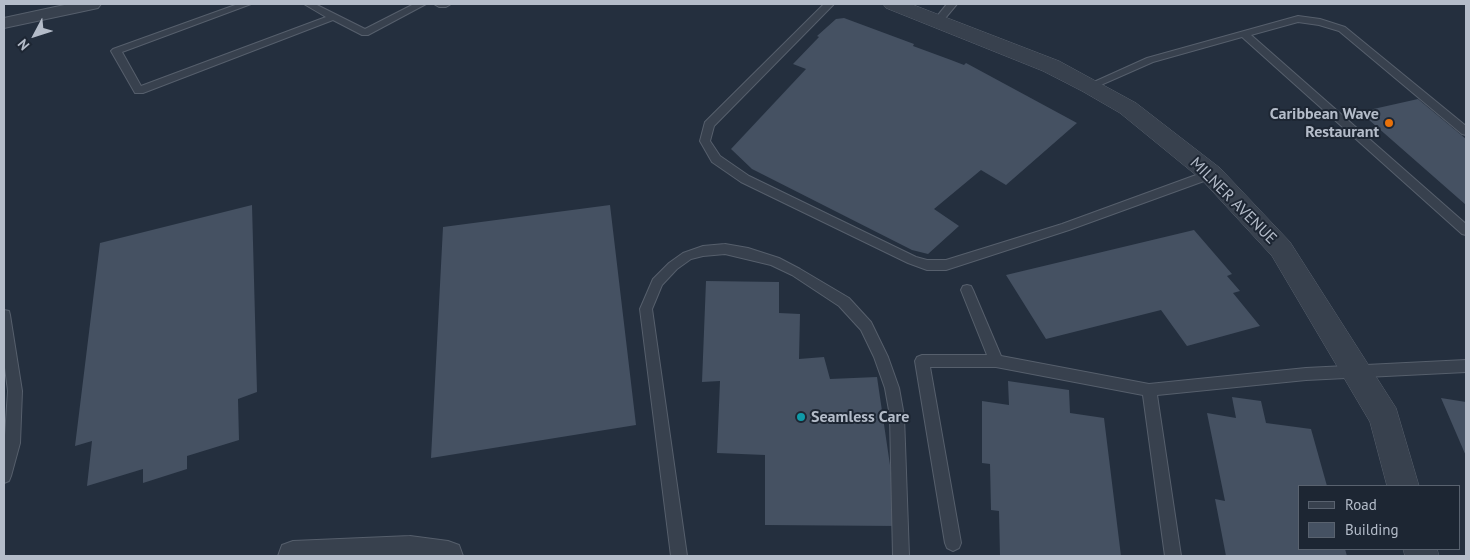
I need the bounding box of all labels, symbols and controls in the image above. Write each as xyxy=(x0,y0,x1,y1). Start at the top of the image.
north arrow xyxy=(10,10,60,60)
text: N xyxy=(14,35,33,54)
place label: Caribbean Wave Restaurant xyxy=(1270,104,1379,142)
marker: Caribbean Wave Restaurant xyxy=(1383,117,1395,129)
street label: MILNER AVENUE xyxy=(1186,154,1280,248)
place label: Seamless Care xyxy=(811,407,909,427)
marker: Seamless Care xyxy=(795,411,807,423)
legend xyxy=(1298,485,1460,550)
text: Road xyxy=(1345,495,1377,514)
text: Building xyxy=(1345,520,1399,539)

